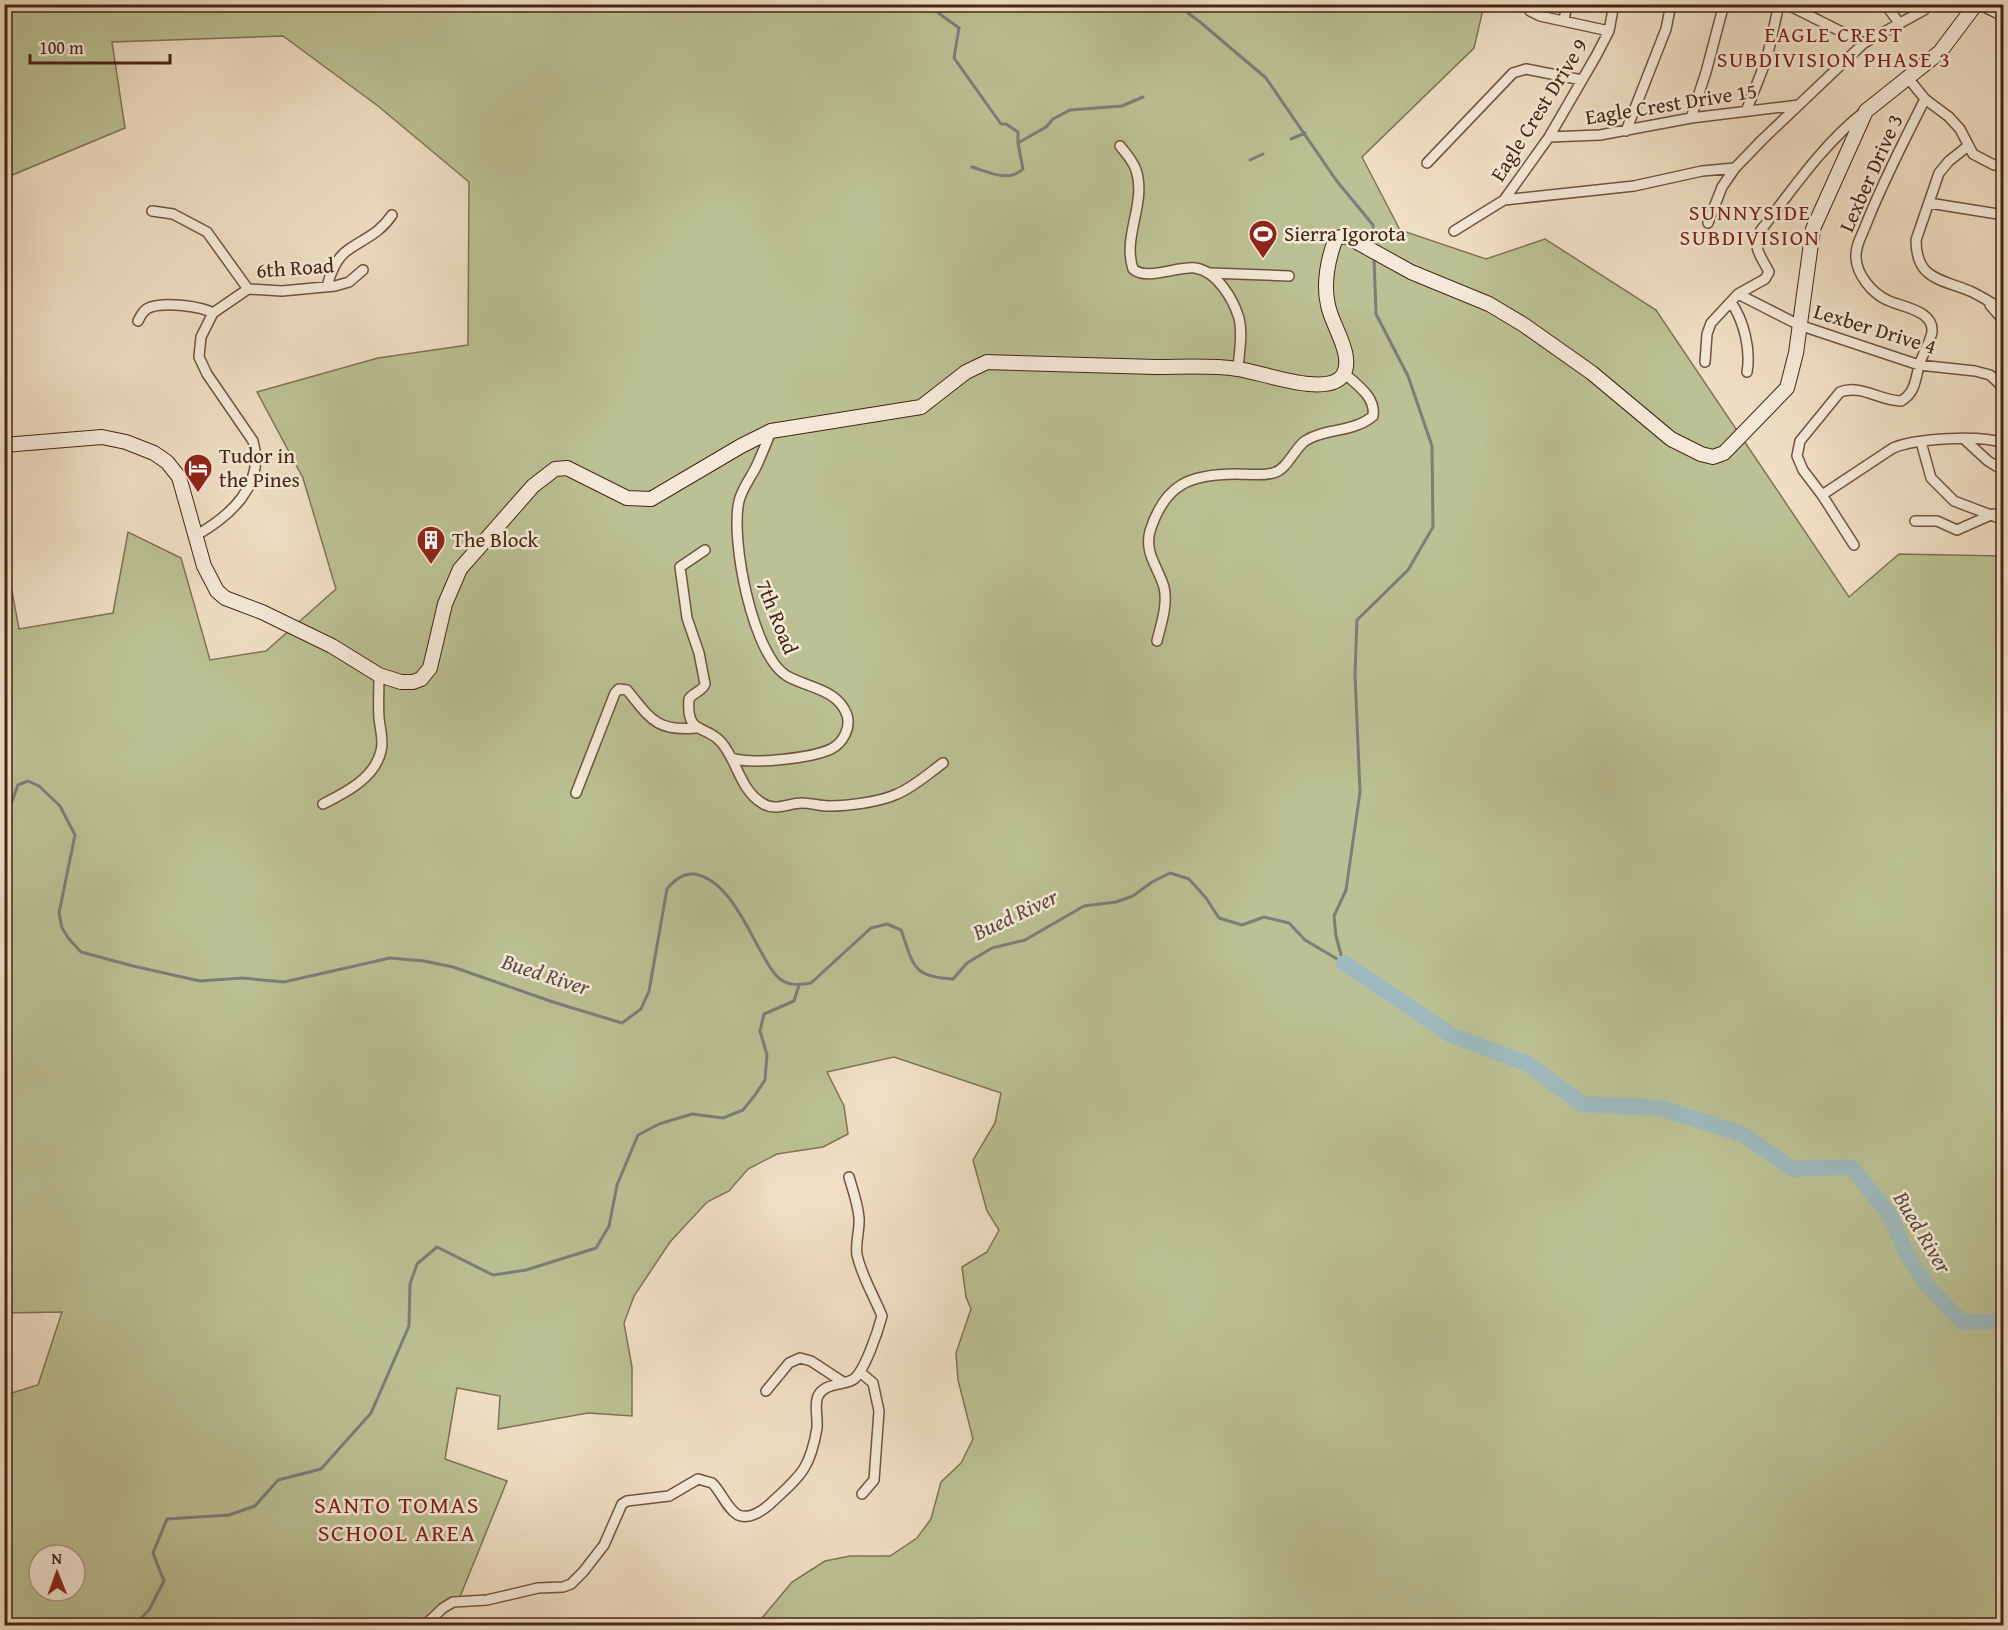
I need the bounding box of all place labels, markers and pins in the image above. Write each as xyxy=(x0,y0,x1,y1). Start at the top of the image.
sports icon: Sierra Igorota xyxy=(1247,218,1279,260)
place label: Sierra Igorota xyxy=(1284,218,1406,249)
place label: Tudor in the Pines xyxy=(219,440,300,495)
hotel icon: Tudor in the Pines xyxy=(182,452,214,494)
building icon: The Block xyxy=(415,524,447,566)
place label: The Block xyxy=(452,524,539,555)

